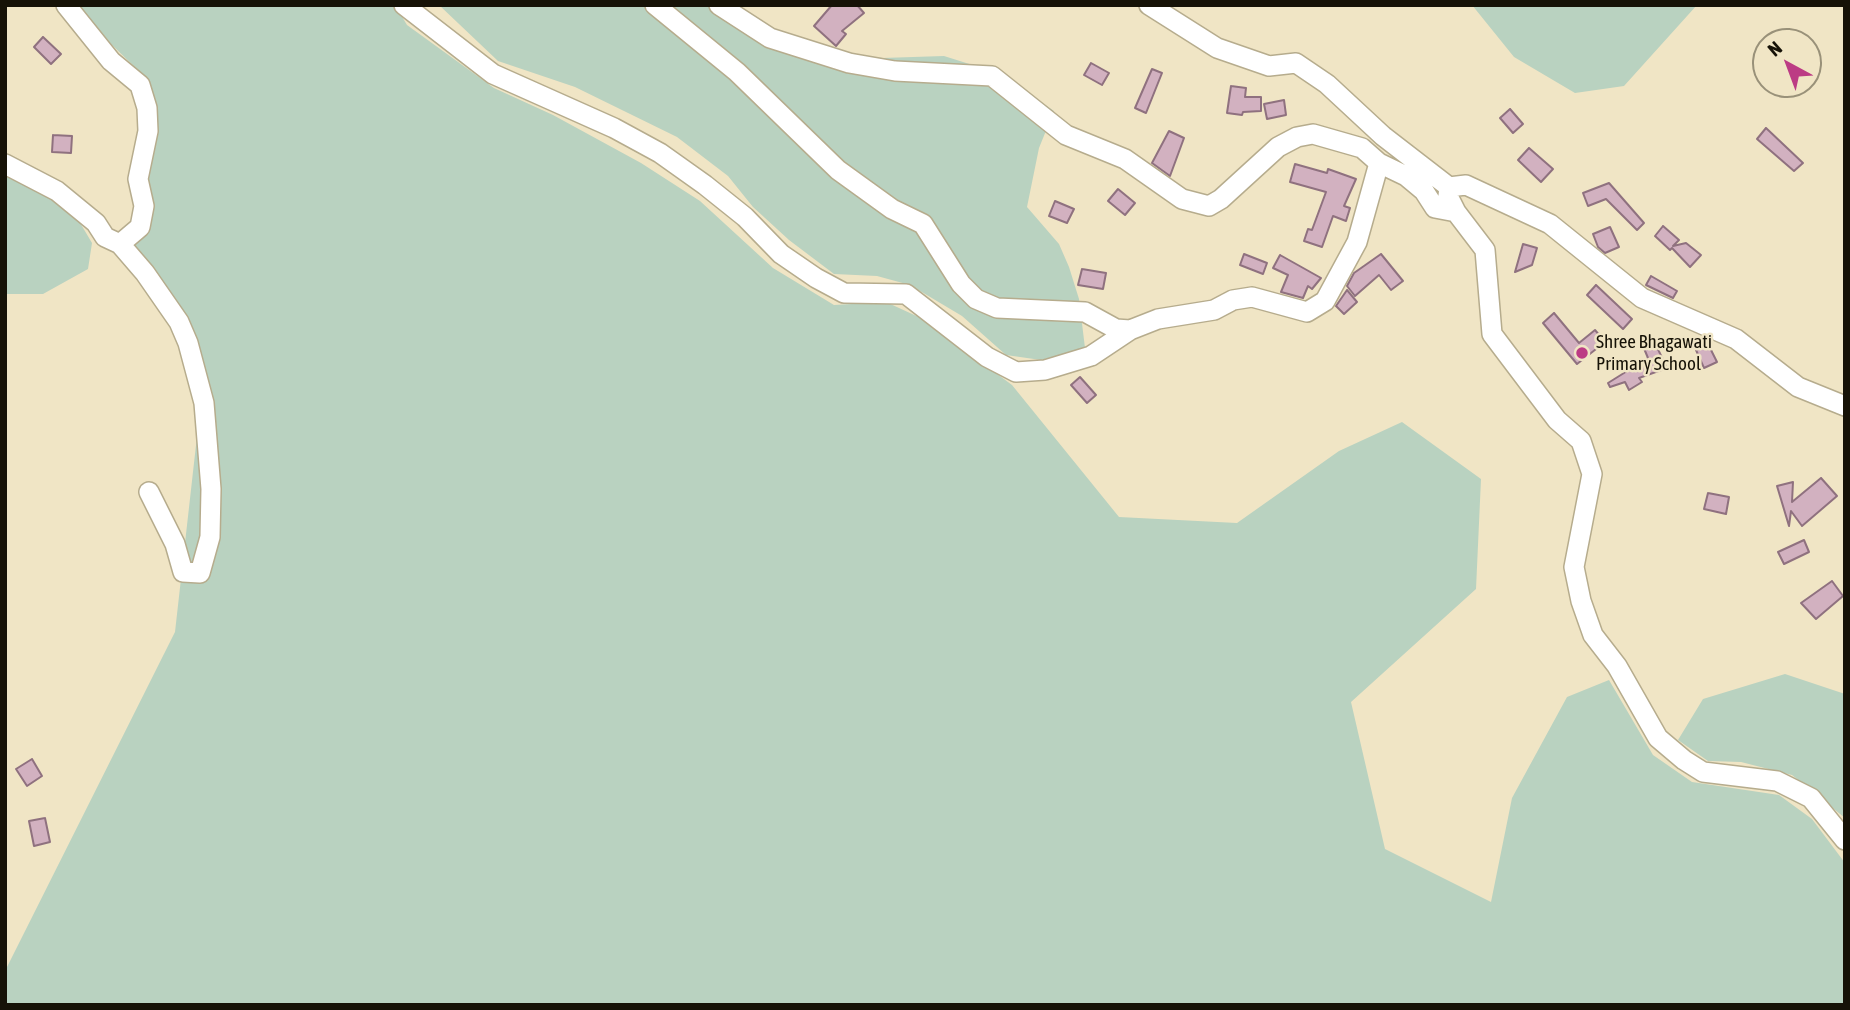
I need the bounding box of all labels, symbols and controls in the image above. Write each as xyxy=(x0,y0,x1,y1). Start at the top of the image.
north arrow xyxy=(1752,28,1822,98)
text: N xyxy=(1763,37,1786,61)
place label: Shree Bhagawati Primary School xyxy=(1596,331,1712,375)
marker: Shree Bhagawati Primary School xyxy=(1574,345,1590,361)

